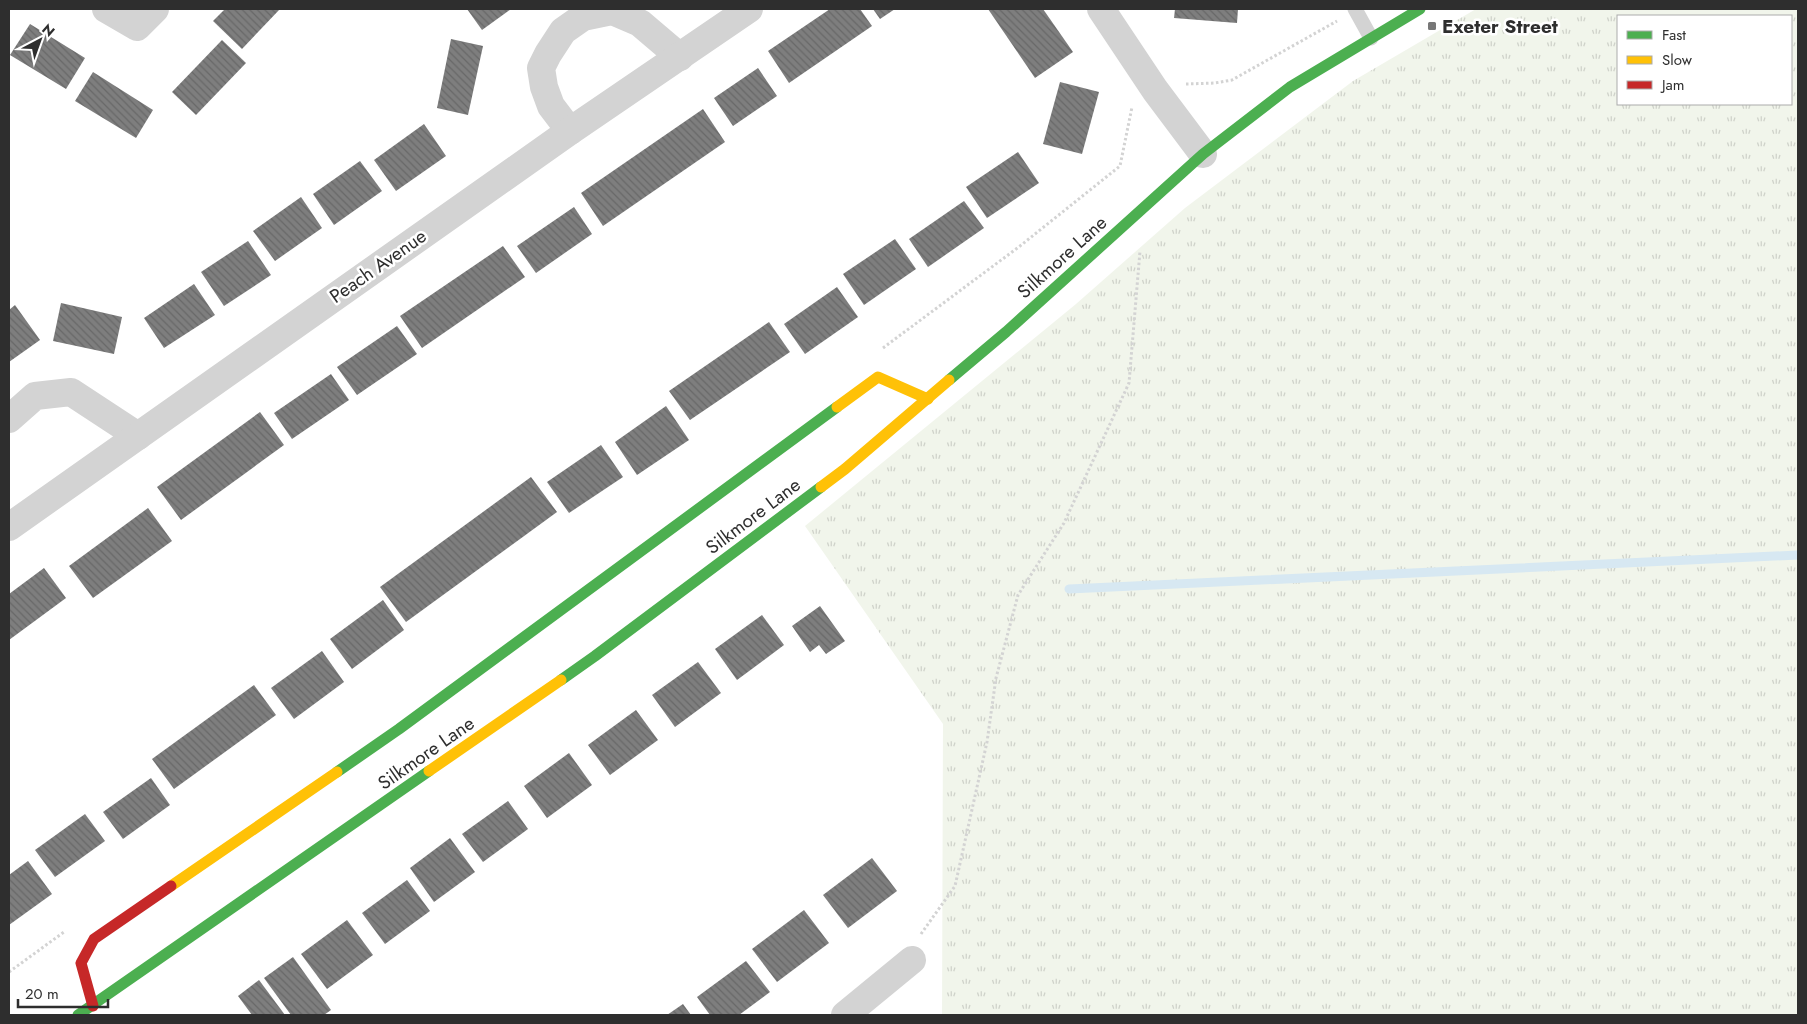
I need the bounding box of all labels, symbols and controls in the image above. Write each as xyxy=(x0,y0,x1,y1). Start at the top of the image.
place label: Exeter Street xyxy=(1442,13,1558,40)
north arrow xyxy=(15,15,65,65)
legend xyxy=(1617,15,1792,105)
text: N xyxy=(38,19,59,41)
marker: Exeter Street xyxy=(1426,20,1438,32)
text: Fast xyxy=(1662,24,1686,46)
text: Slow xyxy=(1662,49,1693,71)
text: Jam xyxy=(1660,74,1685,96)
street label: Silkmore Lane xyxy=(1011,209,1113,305)
street label: Peach Avenue xyxy=(324,222,432,309)
street label: Silkmore Lane xyxy=(700,471,806,561)
street label: Silkmore Lane xyxy=(372,710,480,796)
scale bar xyxy=(18,976,108,1008)
text: 20 m xyxy=(25,983,59,1005)

